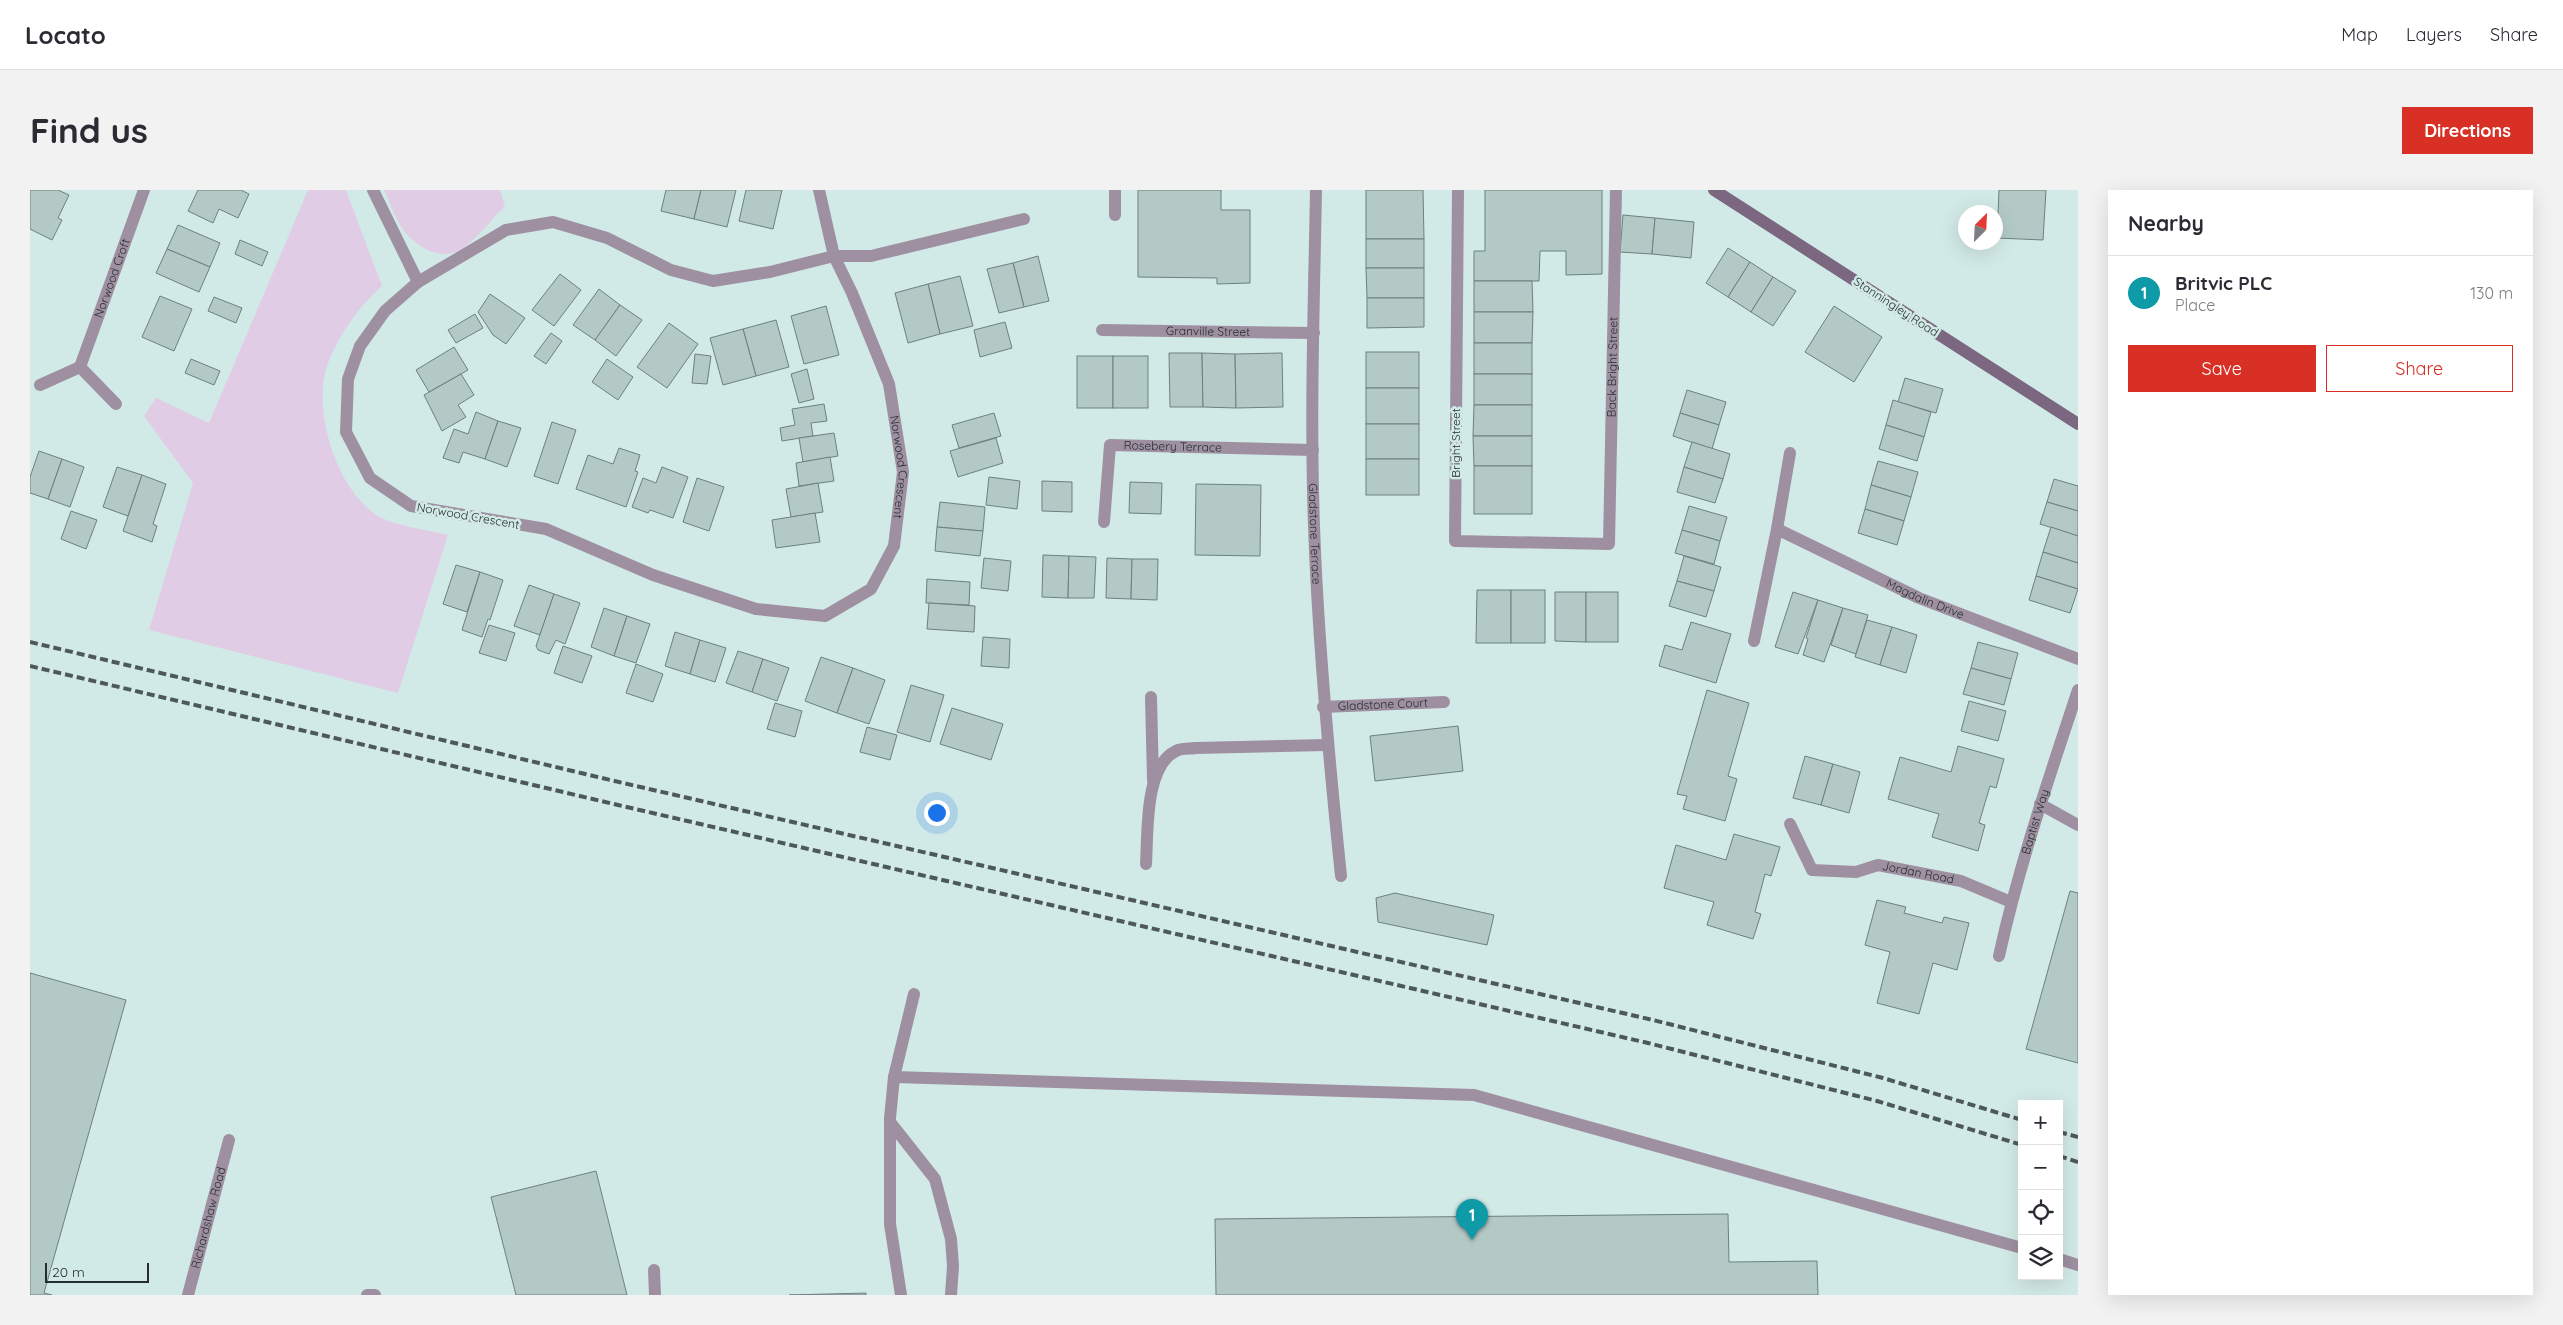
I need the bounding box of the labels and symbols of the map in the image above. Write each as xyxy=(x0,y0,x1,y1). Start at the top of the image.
north arrow xyxy=(1958,205,2003,250)
street label: Norwood Croft xyxy=(90,236,133,320)
street label: Stanningley Road xyxy=(1851,274,1942,340)
street label: Back Bright Street xyxy=(1604,317,1620,417)
street label: Granville Street xyxy=(1166,323,1250,339)
street label: Bright Street xyxy=(1448,408,1463,478)
street label: Norwood Crescent xyxy=(887,414,911,519)
street label: Rosebery Terrace xyxy=(1123,437,1222,455)
street label: Gladstone Terrace xyxy=(1306,483,1325,585)
street label: Norwood Crescent xyxy=(416,499,521,532)
street label: Magdalin Drive xyxy=(1884,575,1967,622)
street label: Gladstone Court xyxy=(1338,695,1428,713)
street label: Baptist Way xyxy=(2018,787,2052,856)
your location xyxy=(924,800,950,826)
street label: Jordan Road xyxy=(1881,858,1956,887)
street label: Richardshaw Road xyxy=(187,1165,229,1270)
pin: 1 xyxy=(1456,1199,1488,1240)
scale bar xyxy=(45,1260,149,1283)

